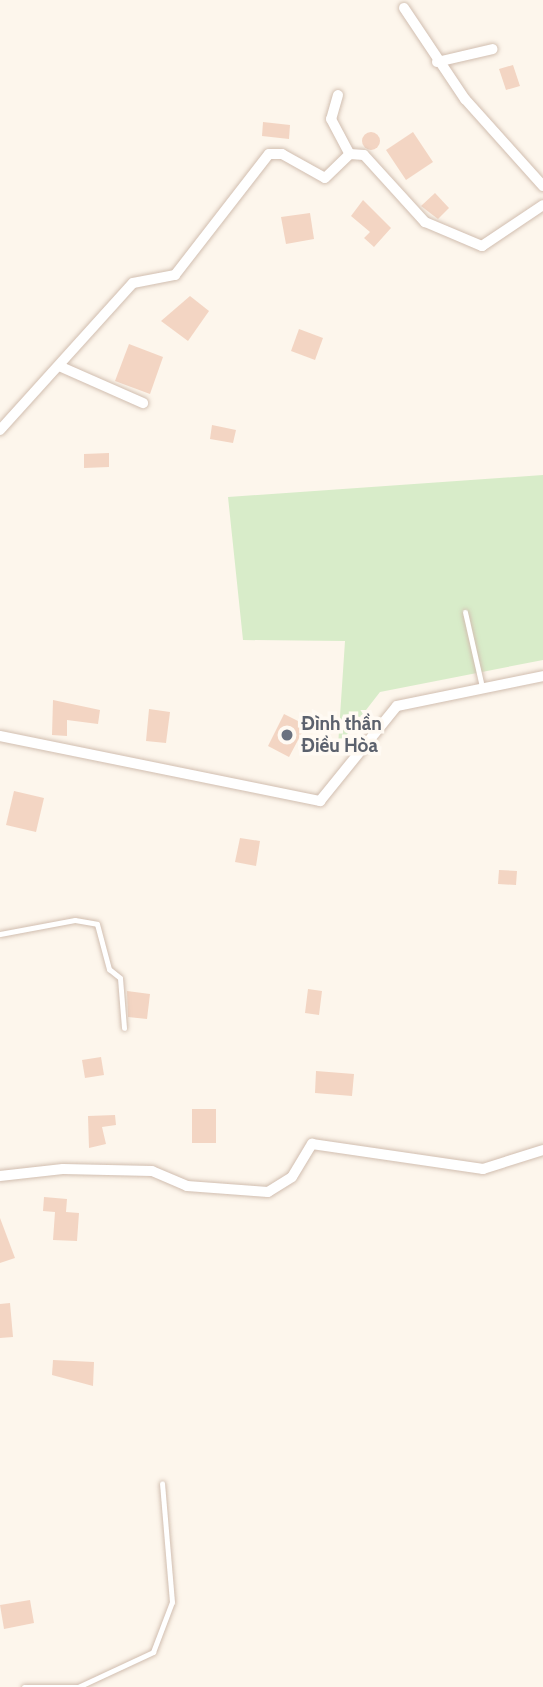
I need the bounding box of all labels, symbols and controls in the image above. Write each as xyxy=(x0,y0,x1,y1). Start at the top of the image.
place label: Đình thần Điều Hòa xyxy=(301,713,382,757)
marker: Đình thần Điều Hòa xyxy=(279,727,295,743)

